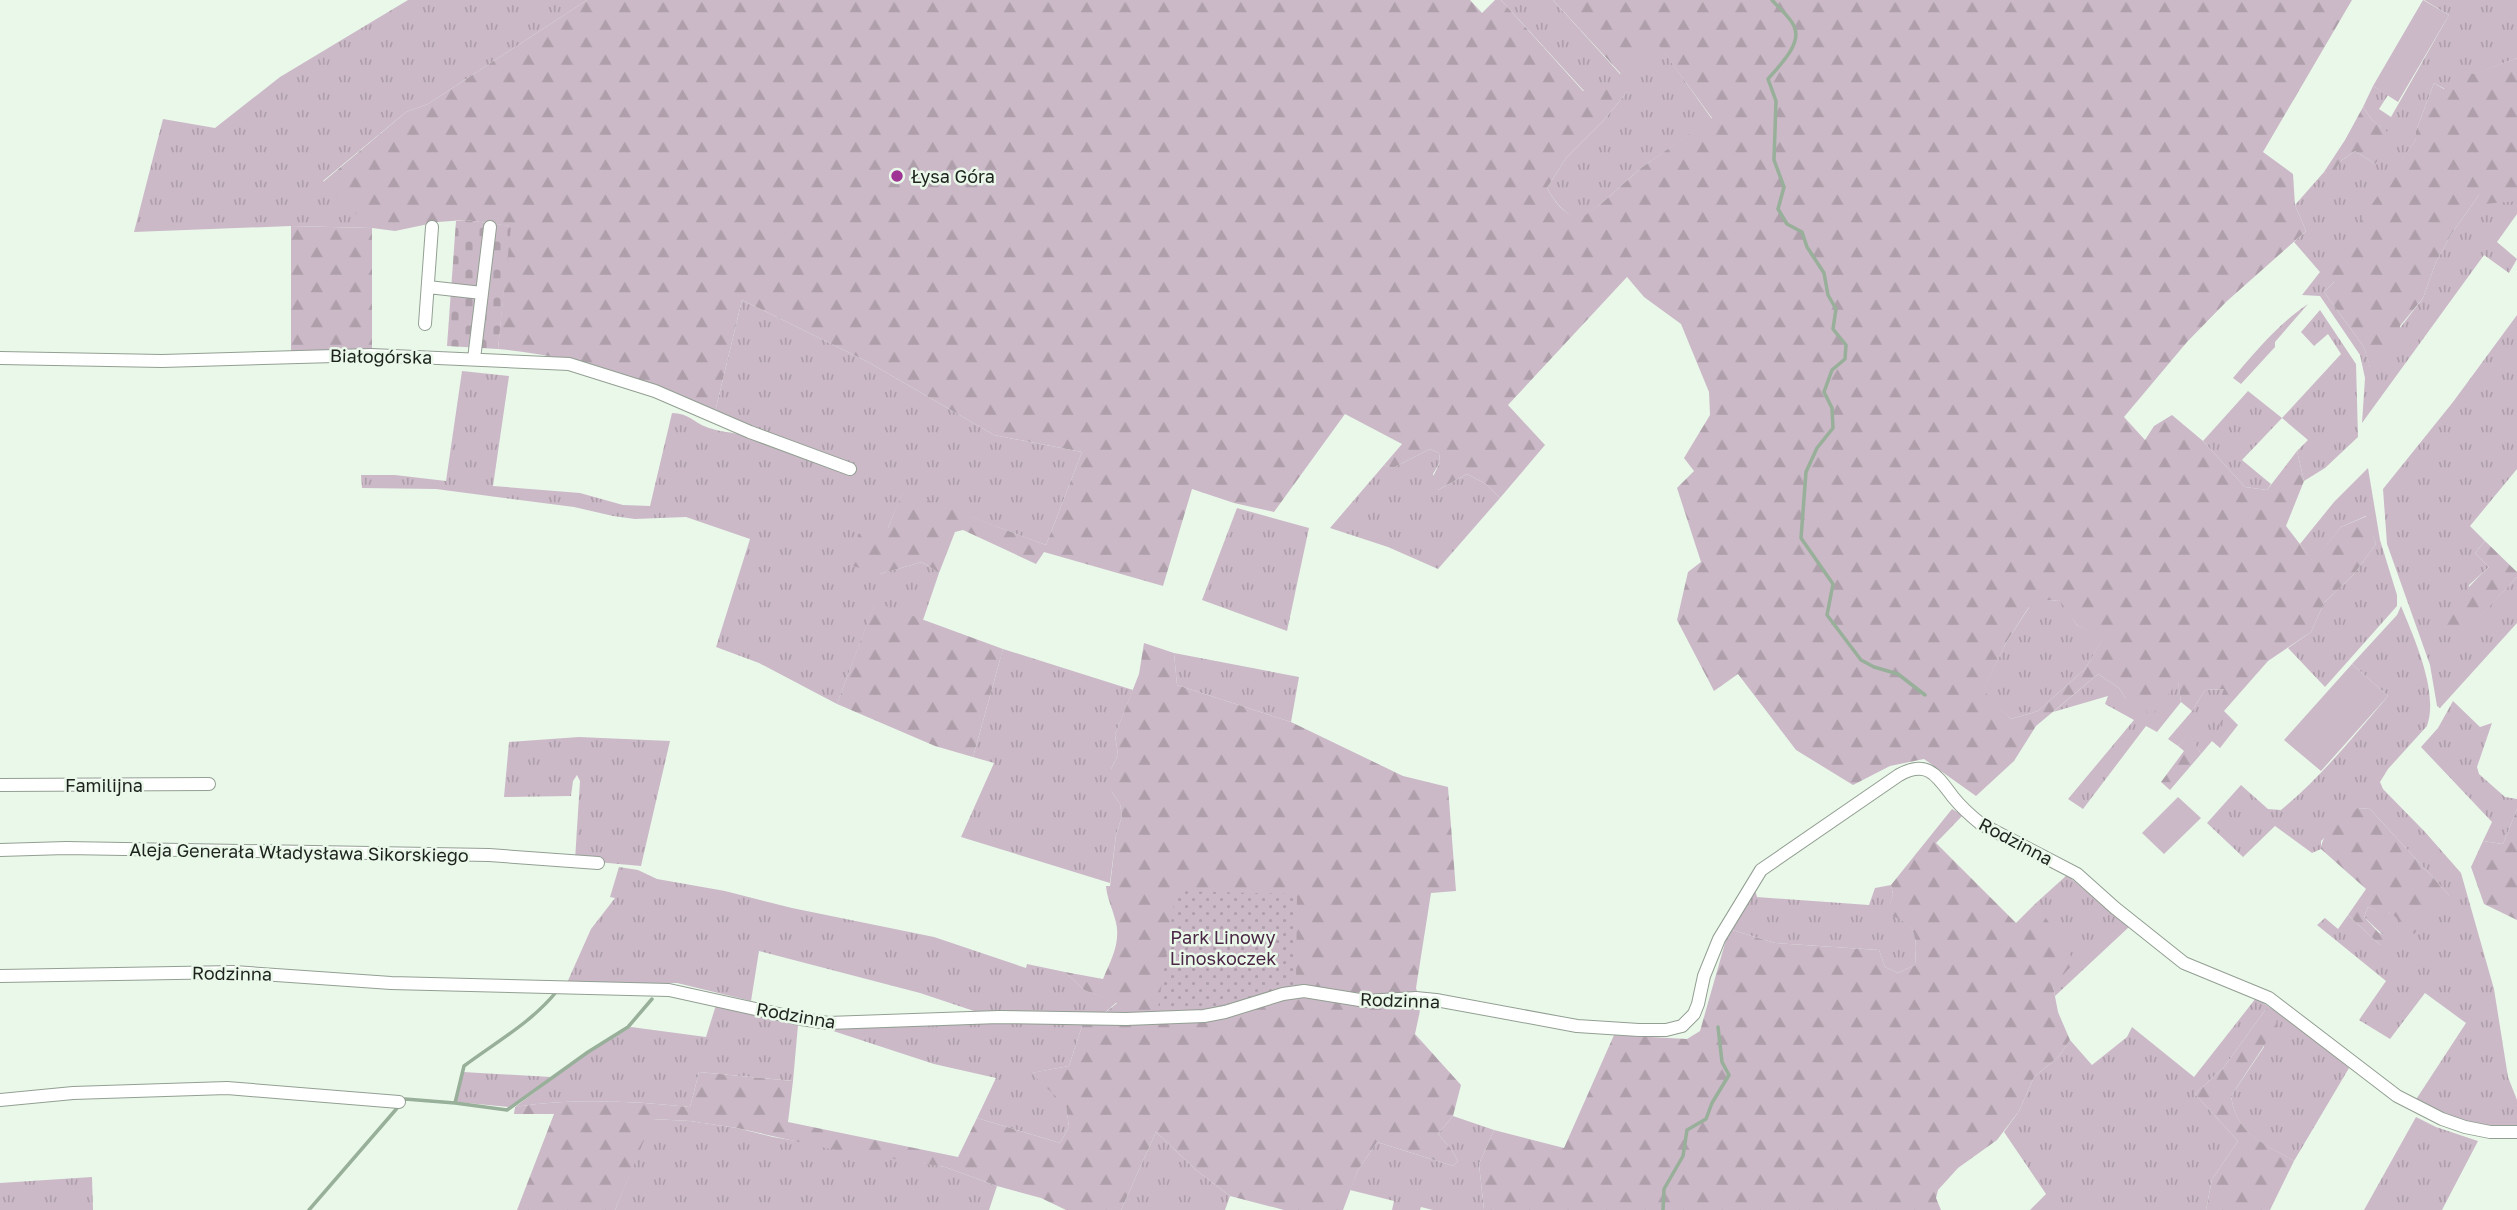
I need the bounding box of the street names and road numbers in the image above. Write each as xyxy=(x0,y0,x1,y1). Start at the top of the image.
street label: Białogórska xyxy=(330,344,432,368)
street label: Familijna xyxy=(65,774,143,796)
street label: Rodzinna xyxy=(1975,812,2057,870)
street label: Aleja Generała Władysława Sikorskiego xyxy=(129,838,469,866)
street label: Rodzinna xyxy=(192,961,272,985)
street label: Rodzinna xyxy=(1360,988,1440,1012)
street label: Rodzinna xyxy=(755,997,837,1033)

